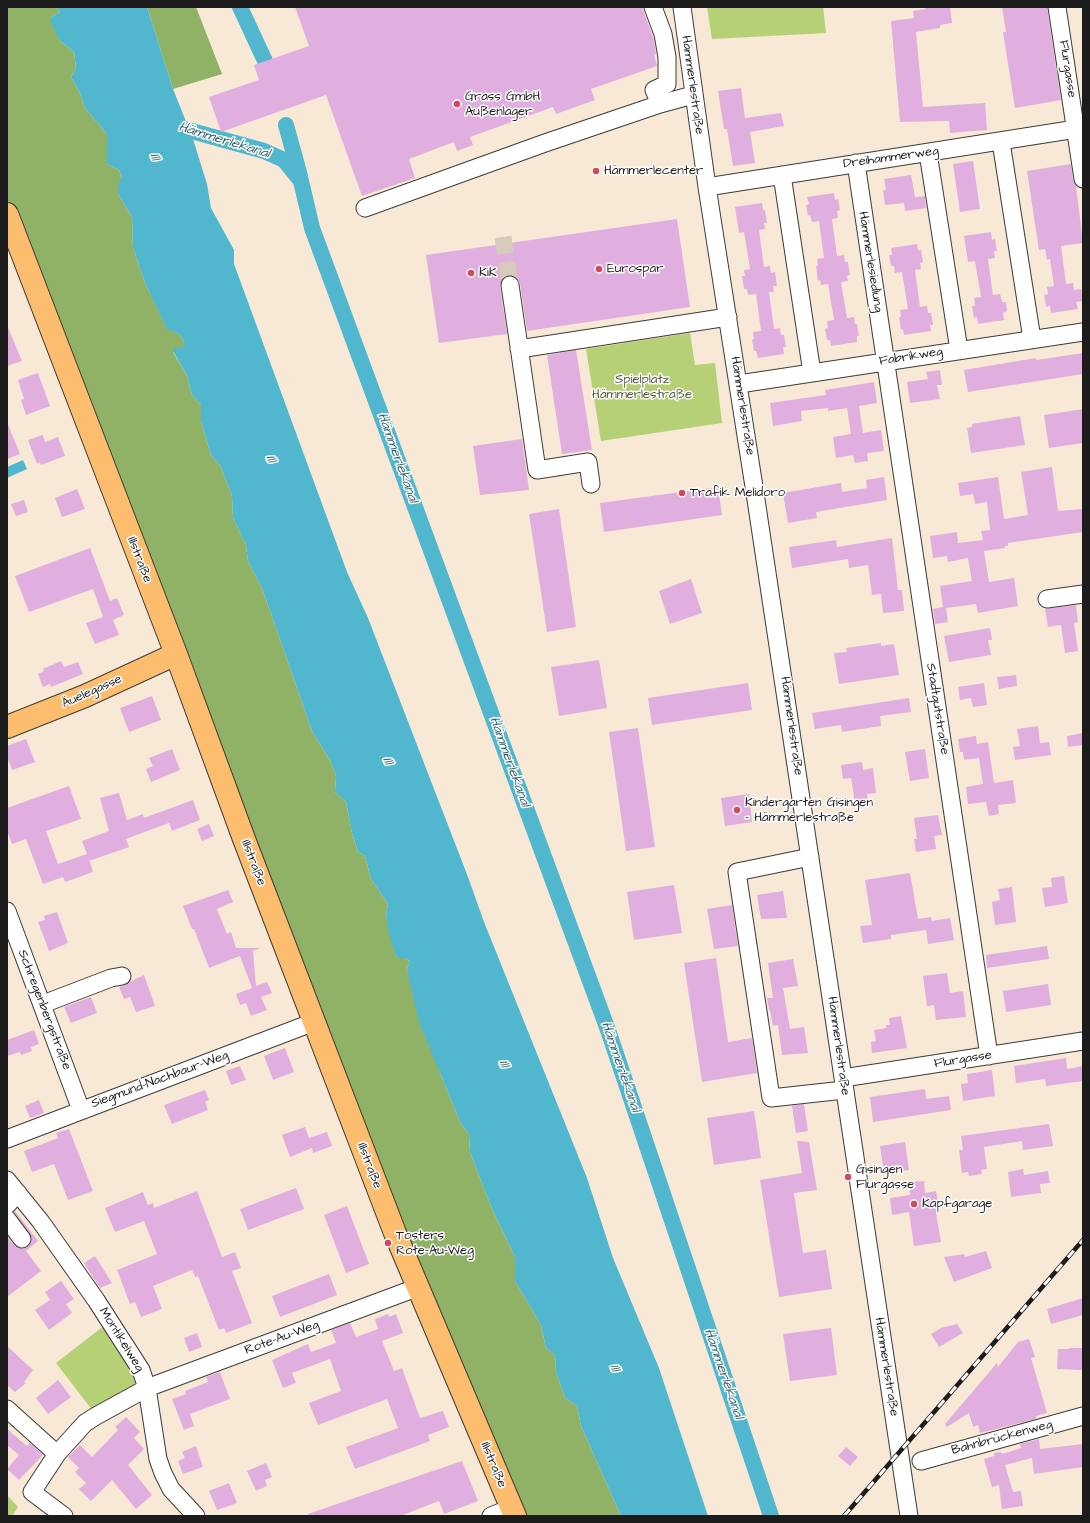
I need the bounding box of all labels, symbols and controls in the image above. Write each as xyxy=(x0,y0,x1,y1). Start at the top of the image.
street label: Hämmerlestraße xyxy=(677,34,707,136)
street label: Flurgasse xyxy=(1055,39,1079,99)
place label: Grass GmbH Außenlager xyxy=(465,89,540,120)
marker: Grass GmbH Außenlager xyxy=(452,99,462,109)
water label: Hämmerlekanal xyxy=(176,119,272,163)
street label: Dreihammerweg xyxy=(842,144,940,172)
water label: Ill xyxy=(145,151,163,163)
place label: Hämmerlecenter xyxy=(604,163,703,179)
marker: Hämmerlecenter xyxy=(591,166,601,176)
street label: Hämmerlesiedlung xyxy=(854,210,886,314)
place label: Eurospar xyxy=(607,261,663,277)
marker: Eurospar xyxy=(594,264,604,274)
place label: KiK xyxy=(479,265,497,281)
marker: KiK xyxy=(466,268,476,278)
street label: Fabrikweg xyxy=(878,344,944,370)
street label: Hämmerlestraße xyxy=(726,355,758,457)
park label: Spielplatz Hämmerlestraße xyxy=(592,372,692,403)
water label: Hämmerlekanal xyxy=(373,411,421,505)
water label: Ill xyxy=(261,453,279,465)
place label: Trafik Melidoro xyxy=(690,485,785,501)
marker: Trafik Melidoro xyxy=(677,488,687,498)
street label: Illstraße xyxy=(123,535,155,585)
street label: Stadtgutstraße xyxy=(922,662,952,756)
street label: Äuelegasse xyxy=(59,672,125,712)
street label: Hämmerlestraße xyxy=(776,675,806,777)
water label: Hämmerlekanal xyxy=(485,715,533,809)
water label: Ill xyxy=(378,755,396,767)
place label: Kindergarten Gisingen - Hämmerlestraße xyxy=(745,795,873,826)
marker: Kindergarten Gisingen - Hämmerlestraße xyxy=(732,805,742,815)
street label: Illstraße xyxy=(237,838,269,888)
street label: Schregenbergstraße xyxy=(14,948,74,1072)
street label: Hämmerlestraße xyxy=(823,995,853,1097)
water label: Hämmerlekanal xyxy=(597,1020,643,1114)
street label: Siegmund-Nachbaur-Weg xyxy=(89,1048,231,1112)
street label: Flurgasse xyxy=(933,1048,993,1072)
water label: Ill xyxy=(494,1058,512,1070)
street label: Illstraße xyxy=(353,1141,385,1191)
place label: Gisingen Flurgasse xyxy=(856,1162,914,1193)
marker: Gisingen Flurgasse xyxy=(843,1172,853,1182)
place label: Kapfgarage xyxy=(922,1196,992,1212)
marker: Kapfgarage xyxy=(909,1199,919,1209)
place label: Tosters Rote-Au-Weg xyxy=(396,1228,474,1259)
marker: Tosters Rote-Au-Weg xyxy=(383,1238,393,1248)
street label: Montikelweg xyxy=(95,1305,147,1375)
street label: Hämmerlestraße xyxy=(870,1316,902,1418)
street label: Rote-Au-Weg xyxy=(243,1317,321,1359)
water label: Hämmerlekanal xyxy=(700,1327,746,1421)
water label: Ill xyxy=(605,1362,623,1374)
street label: Bahnbrückenweg xyxy=(950,1417,1054,1459)
street label: Illstraße xyxy=(476,1440,510,1490)

